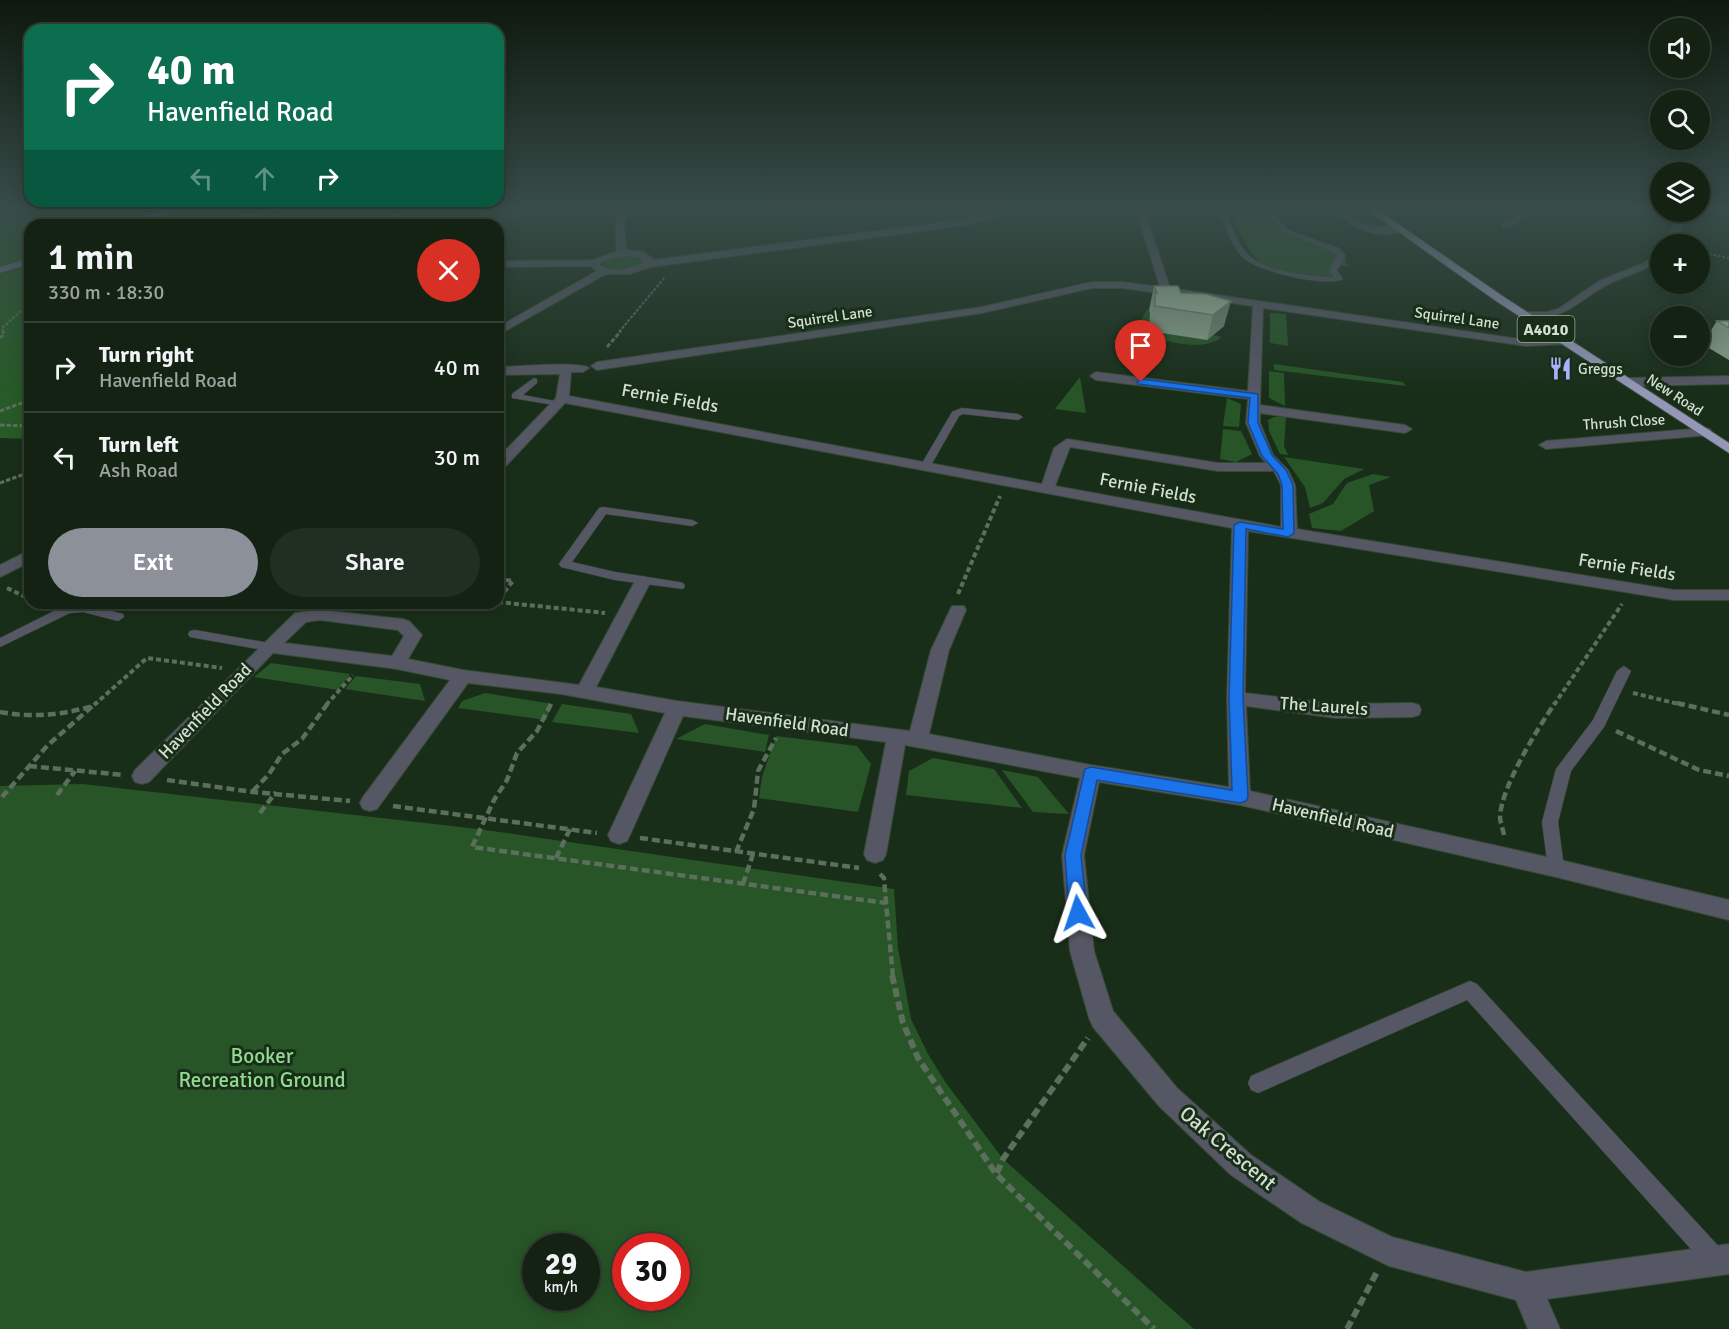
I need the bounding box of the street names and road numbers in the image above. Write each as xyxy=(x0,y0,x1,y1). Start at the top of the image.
street label: Squirrel Lane xyxy=(786,302,874,332)
street label: Squirrel Lane xyxy=(1413,303,1501,333)
road number: A4010 xyxy=(1518,316,1574,342)
street label: New Road xyxy=(1643,370,1707,420)
street label: Fernie Fields xyxy=(620,379,720,417)
street label: Thrush Close xyxy=(1582,410,1666,434)
street label: Fernie Fields xyxy=(1098,468,1198,508)
street label: Fernie Fields xyxy=(1577,548,1677,586)
street label: Havenfield Road xyxy=(154,659,256,763)
street label: The Laurels xyxy=(1279,692,1369,720)
street label: Havenfield Road xyxy=(724,702,850,742)
street label: Havenfield Road xyxy=(1270,793,1396,843)
street label: Oak Crescent xyxy=(1174,1100,1282,1196)

